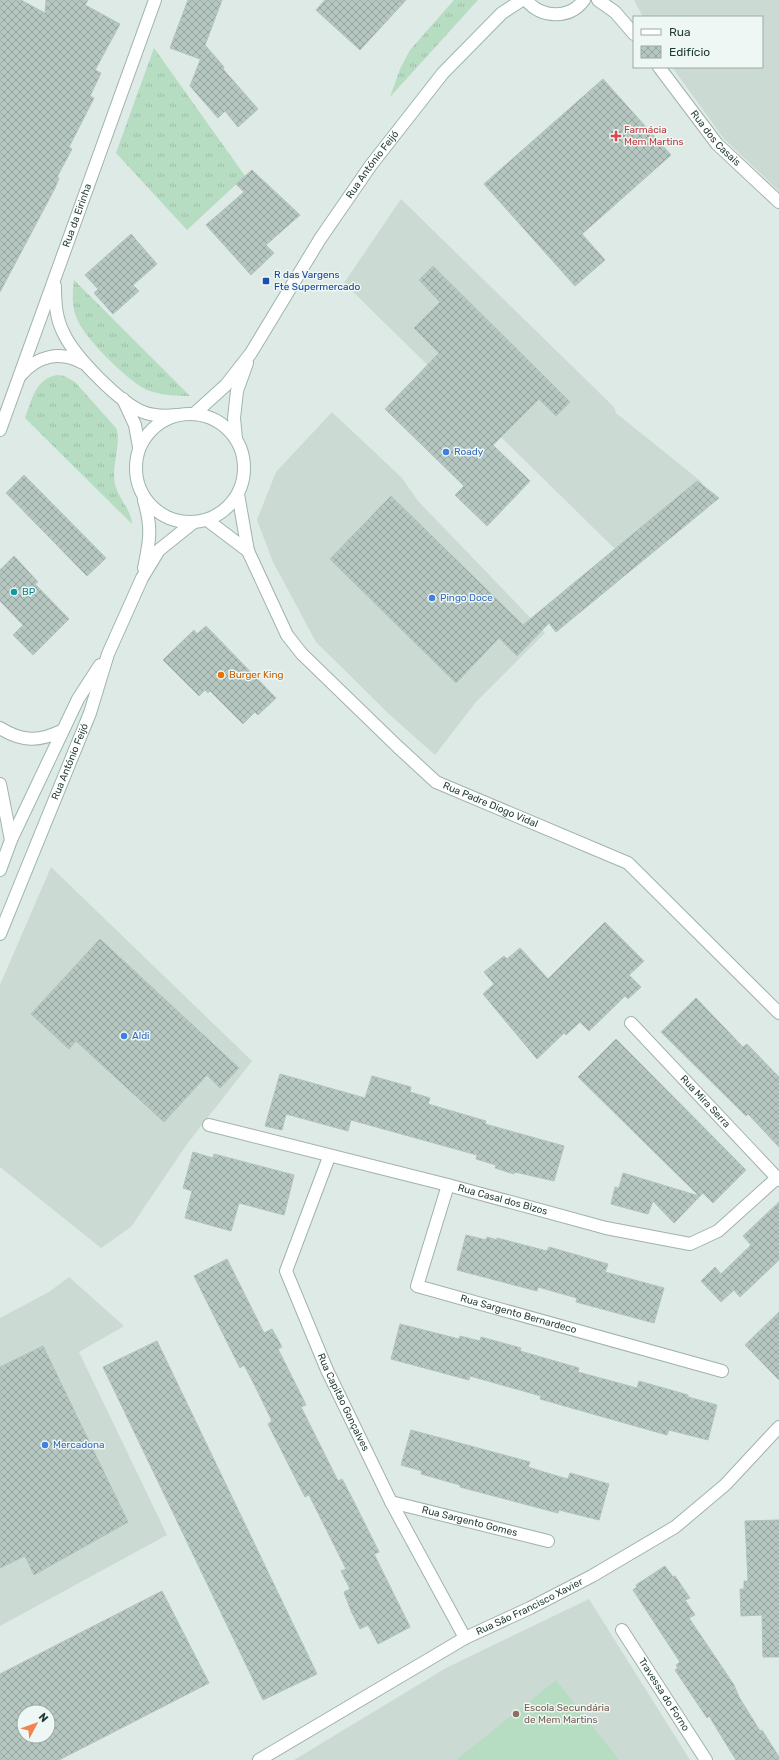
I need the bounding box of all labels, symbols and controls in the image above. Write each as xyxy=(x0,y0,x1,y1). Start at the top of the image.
legend xyxy=(633,16,763,68)
text: Rua xyxy=(669,25,691,39)
text: Edifício xyxy=(669,45,710,59)
street label: Rua dos Casais xyxy=(688,108,743,169)
place label: Farmácia Mem Martins xyxy=(624,124,684,148)
street label: Rua António Feijó xyxy=(344,128,402,201)
marker: Farmácia Mem Martins xyxy=(611,131,621,141)
street label: Rua da Eirinha xyxy=(60,182,94,249)
place label: R das Vargens Fte Supermercado xyxy=(274,269,360,293)
marker: R das Vargens Fte Supermercado xyxy=(261,276,271,286)
place label: Roady xyxy=(454,446,484,458)
marker: Roady xyxy=(441,447,451,457)
place label: BP xyxy=(22,586,36,598)
marker: BP xyxy=(9,587,19,597)
place label: Pingo Doce xyxy=(440,592,493,604)
marker: Pingo Doce xyxy=(427,593,437,603)
place label: Burger King xyxy=(229,669,283,681)
marker: Burger King xyxy=(216,670,226,680)
street label: Rua António Feijó xyxy=(49,722,91,802)
street label: Rua Padre Diogo Vidal xyxy=(441,780,540,830)
place label: Aldi xyxy=(132,1030,150,1042)
marker: Aldi xyxy=(119,1031,129,1041)
street label: Rua Mira Serra xyxy=(678,1073,733,1130)
street label: Rua Casal dos Bizos xyxy=(456,1182,549,1218)
street label: Rua Sargento Bernardeco xyxy=(459,1292,578,1336)
street label: Rua Capitão Gonçalves xyxy=(315,1352,371,1453)
place label: Mercadona xyxy=(53,1439,105,1451)
marker: Mercadona xyxy=(40,1440,50,1450)
street label: Rua Sargento Gomes xyxy=(421,1504,519,1539)
street label: Rua São Francisco Xavier xyxy=(474,1576,585,1638)
street label: Travessa do Forno xyxy=(636,1656,692,1734)
place label: Escola Secundária de Mem Martins xyxy=(524,1702,609,1726)
north arrow xyxy=(16,1704,56,1744)
marker: Escola Secundária de Mem Martins xyxy=(511,1709,521,1719)
text: N xyxy=(36,1711,51,1725)

